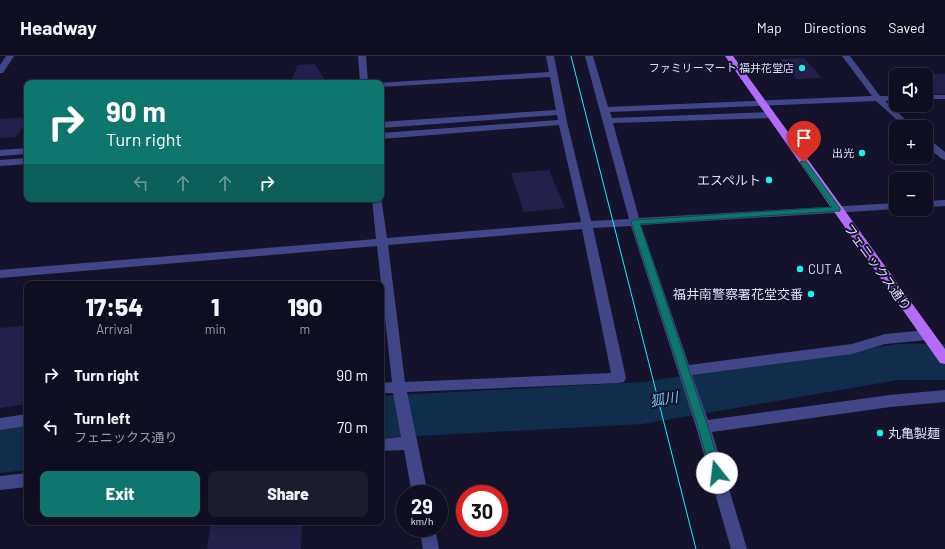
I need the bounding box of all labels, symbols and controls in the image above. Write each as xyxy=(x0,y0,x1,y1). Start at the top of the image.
text: Headway xyxy=(20,16,97,39)
text: Map xyxy=(757,19,782,36)
text: Directions xyxy=(804,19,866,36)
text: Saved xyxy=(888,19,925,36)
place label: ファミリーマート 福井花堂店 xyxy=(649,61,794,74)
marker: ファミリーマート 福井花堂店 xyxy=(797,63,807,73)
map controls xyxy=(889,68,933,216)
button: sound xyxy=(889,68,933,112)
text: 90 m xyxy=(106,94,166,128)
icon: right xyxy=(40,96,92,148)
button: + xyxy=(889,120,933,164)
pin xyxy=(787,121,821,162)
icon: arrive xyxy=(793,127,815,149)
text: Turn right xyxy=(106,128,182,150)
place label: 出光 xyxy=(832,146,854,159)
marker: 出光 xyxy=(857,148,867,158)
icon: left xyxy=(130,172,152,194)
icon: ahead xyxy=(172,172,194,194)
icon: ahead xyxy=(214,172,236,194)
icon: right xyxy=(256,172,278,194)
place label: エスペルト xyxy=(697,172,761,188)
button: − xyxy=(889,172,933,216)
marker: エスペルト xyxy=(764,175,774,185)
street label: フェニックス通り xyxy=(841,220,915,314)
place label: CUT A xyxy=(808,261,842,277)
marker: CUT A xyxy=(795,264,805,274)
place label: 福井南警察署花堂交番 xyxy=(673,286,803,302)
marker: 福井南警察署花堂交番 xyxy=(806,289,816,299)
text: 17:54 xyxy=(86,292,143,321)
text: 1 xyxy=(211,292,220,321)
text: 190 xyxy=(287,292,322,321)
text: Arrival xyxy=(96,321,133,337)
text: min xyxy=(205,321,226,337)
text: m xyxy=(300,321,310,337)
icon: right xyxy=(40,364,62,386)
text: Turn right xyxy=(74,366,139,384)
text: 90 m xyxy=(336,366,368,384)
water label: 狐川 xyxy=(649,388,681,409)
text: Turn left xyxy=(74,409,130,427)
icon: left xyxy=(40,416,62,438)
text: 70 m xyxy=(337,418,368,436)
place label: 丸亀製麺 xyxy=(888,425,940,441)
marker: 丸亀製麺 xyxy=(875,428,885,438)
text: フェニックス通り xyxy=(74,429,178,445)
position arrow xyxy=(696,452,738,494)
button: Exit xyxy=(40,471,200,517)
button: Share xyxy=(208,471,368,517)
speed limit sign: 30 xyxy=(456,485,508,537)
text: 29 xyxy=(411,494,433,518)
text: km/h xyxy=(411,515,433,527)

